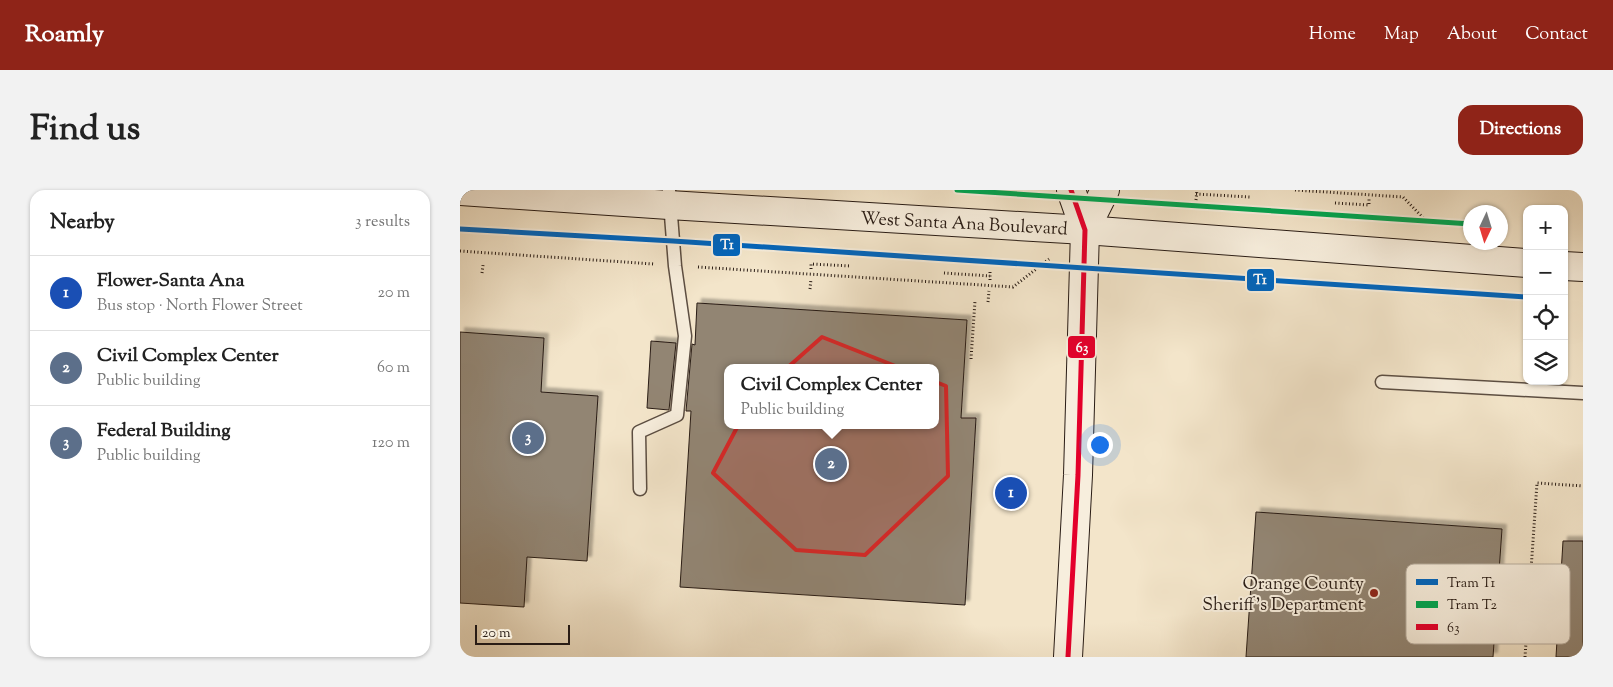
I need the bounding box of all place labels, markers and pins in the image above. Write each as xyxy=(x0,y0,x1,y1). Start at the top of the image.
pin: 3 xyxy=(512,419,544,457)
pin: 2 xyxy=(815,445,847,483)
pin: 1 xyxy=(995,474,1027,512)
place label: Orange County Sheriff's Department xyxy=(1202,572,1364,619)
marker: Orange County Sheriff's Department xyxy=(1368,587,1380,599)

